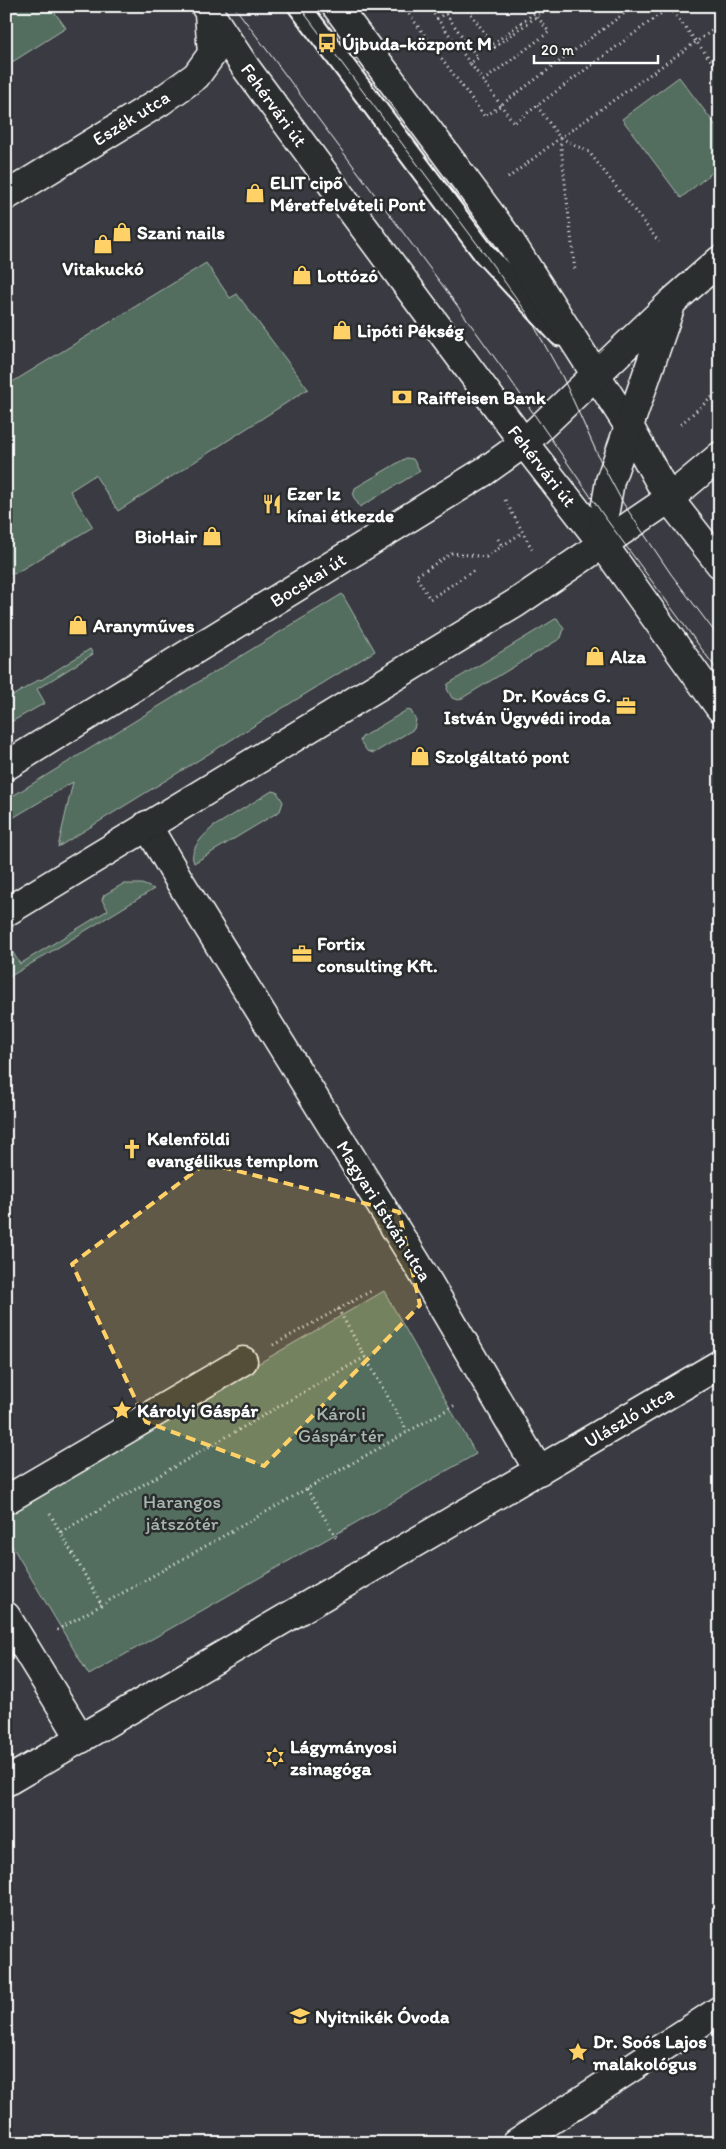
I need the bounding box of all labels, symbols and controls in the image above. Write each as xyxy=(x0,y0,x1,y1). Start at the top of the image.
bus stop icon: Újbuda-központ M xyxy=(316,32,338,54)
place label: Újbuda-központ M xyxy=(342,32,492,55)
scale bar xyxy=(534,32,657,64)
text: 20 m xyxy=(541,41,575,59)
street label: Fehérvári út xyxy=(236,59,312,151)
street label: Eszék utca xyxy=(88,85,174,151)
place label: ELIT cipő Méretfelvételi Pont xyxy=(270,171,426,216)
shop icon: ELIT cipő Méretfelvételi Pont xyxy=(244,182,266,204)
shop icon: Szani nails xyxy=(111,221,133,243)
place label: Szani nails xyxy=(137,221,226,244)
shop icon: Vitakuckó xyxy=(92,233,114,255)
place label: Vitakuckó xyxy=(62,257,144,280)
shop icon: Lottózó xyxy=(291,264,313,286)
place label: Lottózó xyxy=(317,264,378,287)
shop icon: Lipóti Pékség xyxy=(331,319,353,341)
place label: Lipóti Pékség xyxy=(357,319,464,342)
bank icon: Raiffeisen Bank xyxy=(391,386,413,408)
place label: Raiffeisen Bank xyxy=(417,386,546,409)
street label: Fehérvári út xyxy=(503,420,581,512)
place label: Ezer Iz kínai étkezde xyxy=(287,482,394,527)
restaurant icon: Ezer Iz kínai étkezde xyxy=(261,493,283,515)
place label: BioHair xyxy=(135,525,197,548)
shop icon: BioHair xyxy=(201,525,223,547)
street label: Bocskai út xyxy=(266,548,350,612)
shop icon: Aranyműves xyxy=(67,614,89,636)
place label: Aranyműves xyxy=(92,614,195,637)
shop icon: Alza xyxy=(584,645,606,667)
place label: Alza xyxy=(609,645,647,668)
place label: Dr. Kovács G. István Ügyvédi iroda xyxy=(444,684,612,729)
office icon: Dr. Kovács G. István Ügyvédi iroda xyxy=(615,695,637,717)
shop icon: Szolgáltató pont xyxy=(409,745,431,767)
place label: Szolgáltató pont xyxy=(435,745,569,768)
place label: Fortix consulting Kft. xyxy=(317,932,438,977)
office icon: Fortix consulting Kft. xyxy=(291,943,313,965)
place label: Kelenföldi evangélikus templom xyxy=(147,1127,319,1172)
street label: Magyari István utca xyxy=(331,1136,437,1286)
church icon: Kelenföldi evangélikus templom xyxy=(121,1138,143,1160)
street label: Ulászló utca xyxy=(580,1381,678,1453)
place icon: Károlyi Gáspár xyxy=(111,1399,133,1421)
place label: Károlyi Gáspár xyxy=(137,1399,259,1422)
park label: Károli Gáspár tér xyxy=(298,1402,385,1447)
park label: Harangos játszótér xyxy=(143,1490,221,1535)
place label: Lágymányosi zsinagóga xyxy=(290,1735,397,1780)
synagogue icon: Lágymányosi zsinagóga xyxy=(264,1746,286,1768)
school or university icon: Nyitnikék Óvoda xyxy=(289,2005,311,2027)
place label: Nyitnikék Óvoda xyxy=(315,2005,450,2028)
place label: Dr. Soós Lajos malakológus xyxy=(592,2030,707,2075)
place icon: Dr. Soós Lajos malakológus xyxy=(567,2041,589,2063)

